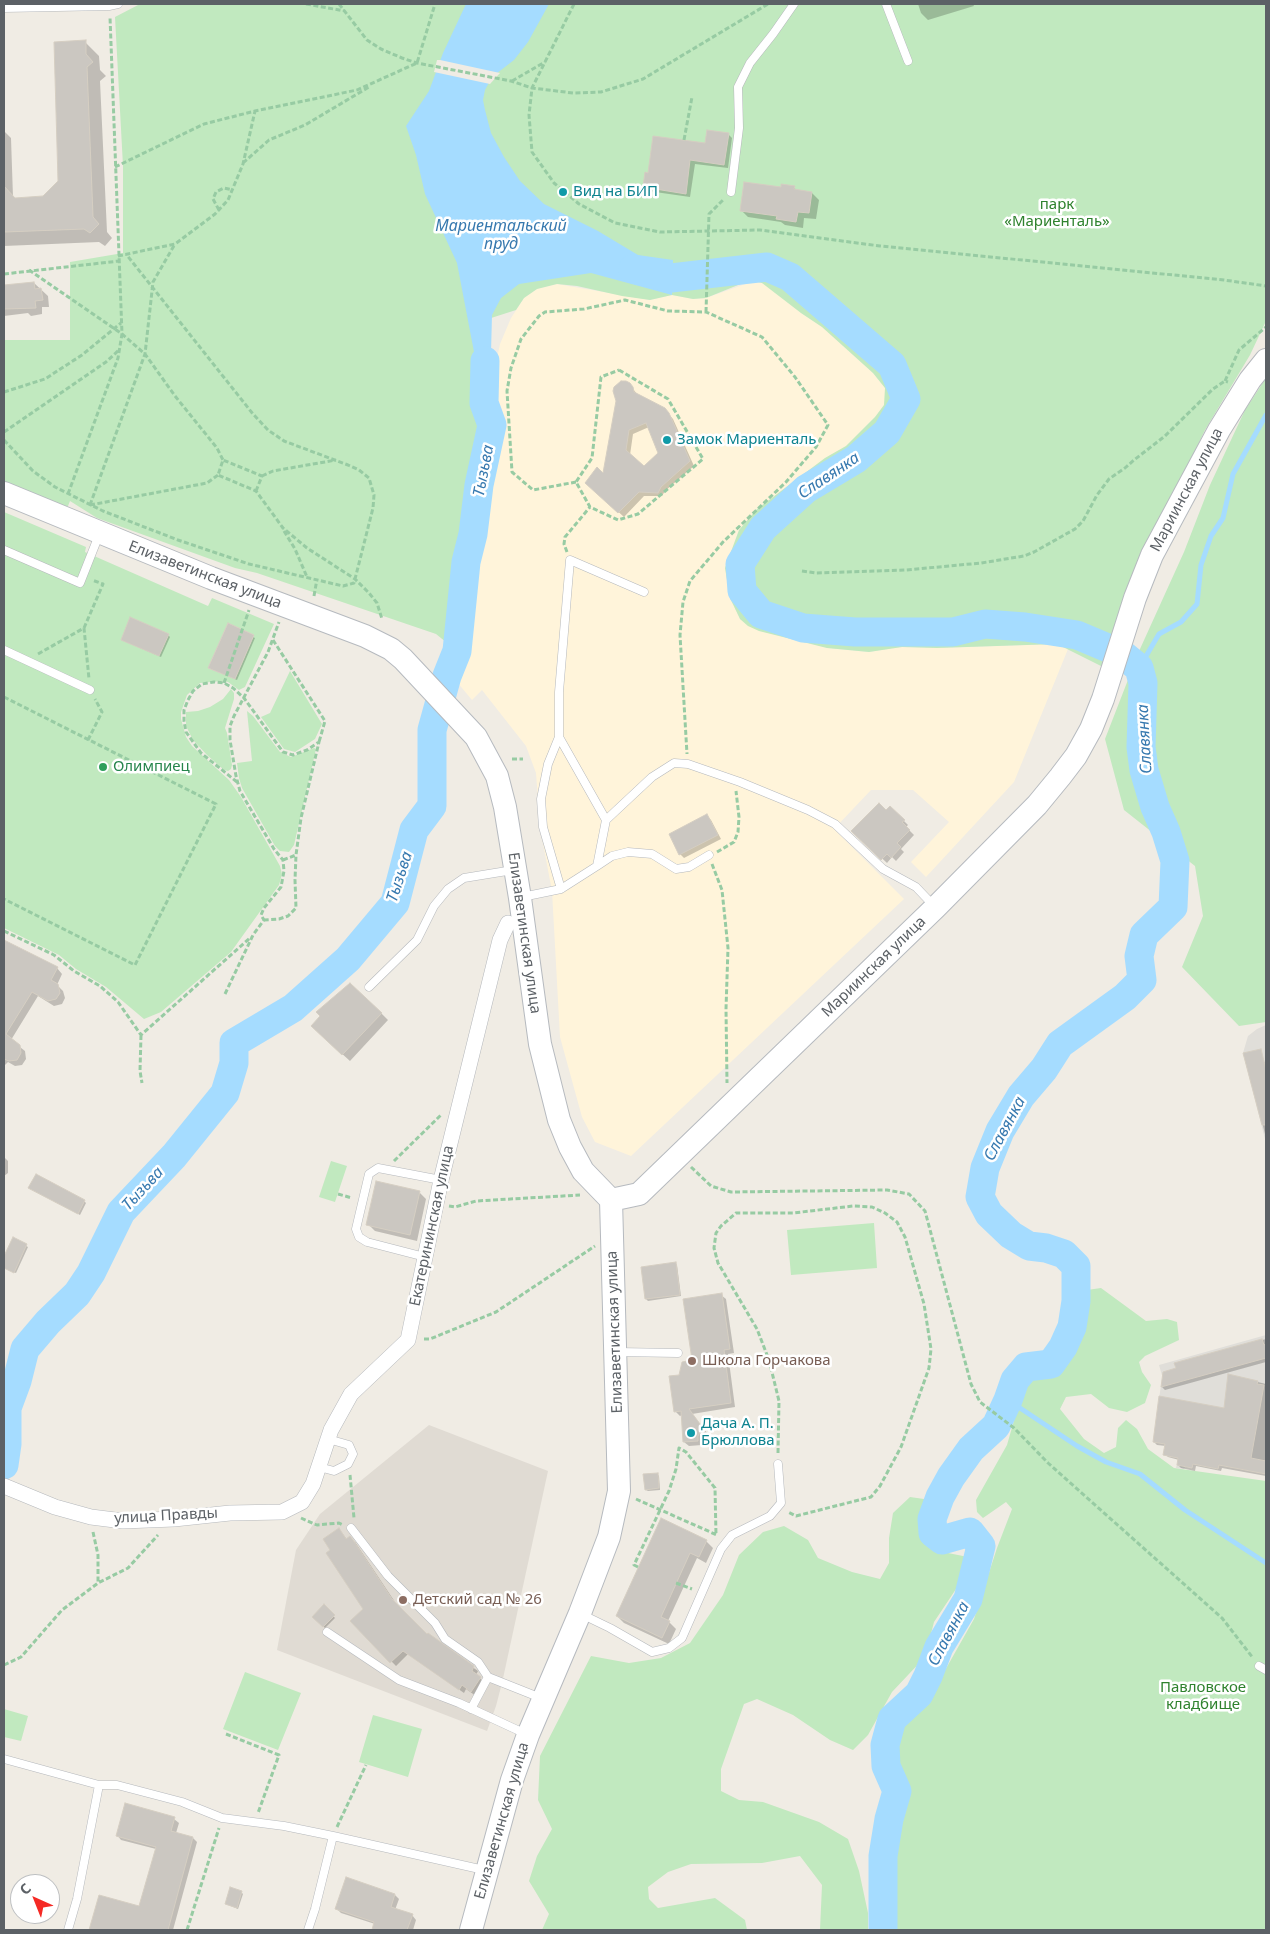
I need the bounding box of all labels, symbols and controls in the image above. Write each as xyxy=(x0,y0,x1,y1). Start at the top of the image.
place label: Вид на БИП xyxy=(573,183,658,201)
marker: Вид на БИП xyxy=(557,186,569,198)
park label: парк «Мариенталь» xyxy=(1004,196,1110,231)
water label: Мариентальский пруд xyxy=(435,216,567,254)
street label: Мариинская улица xyxy=(1147,425,1227,555)
place label: Замок Мариенталь xyxy=(677,431,816,449)
marker: Замок Мариенталь xyxy=(661,434,673,446)
water label: Тызьва xyxy=(470,444,498,498)
water label: Славянка xyxy=(795,449,863,503)
street label: Елизаветинская улица xyxy=(126,537,284,613)
water label: Славянка xyxy=(1134,704,1156,774)
place label: Олимпиец xyxy=(113,758,190,776)
marker: Олимпиец xyxy=(97,761,109,773)
water label: Тызьва xyxy=(383,849,417,905)
street label: Елизаветинская улица xyxy=(504,851,544,1015)
street label: Мариинская улица xyxy=(818,913,930,1021)
water label: Славянка xyxy=(980,1094,1030,1164)
street label: Екатерининская улица xyxy=(406,1144,458,1308)
water label: Тызьва xyxy=(118,1163,168,1215)
street label: Елизаветинская улица xyxy=(603,1250,627,1414)
place label: Школа Горчакова xyxy=(702,1352,831,1370)
marker: Школа Горчакова xyxy=(686,1355,698,1367)
place label: Дача А. П. Брюллова xyxy=(701,1415,775,1450)
marker: Дача А. П. Брюллова xyxy=(685,1427,697,1439)
street label: улица Правды xyxy=(114,1504,218,1528)
place label: Детский сад № 26 xyxy=(413,1591,542,1609)
marker: Детский сад № 26 xyxy=(397,1594,409,1606)
water label: Славянка xyxy=(924,1599,974,1669)
park label: Павловское кладбище xyxy=(1160,1679,1246,1714)
street label: Елизаветинская улица xyxy=(471,1740,533,1902)
north arrow xyxy=(10,1874,60,1924)
text: С xyxy=(15,1879,35,1899)

